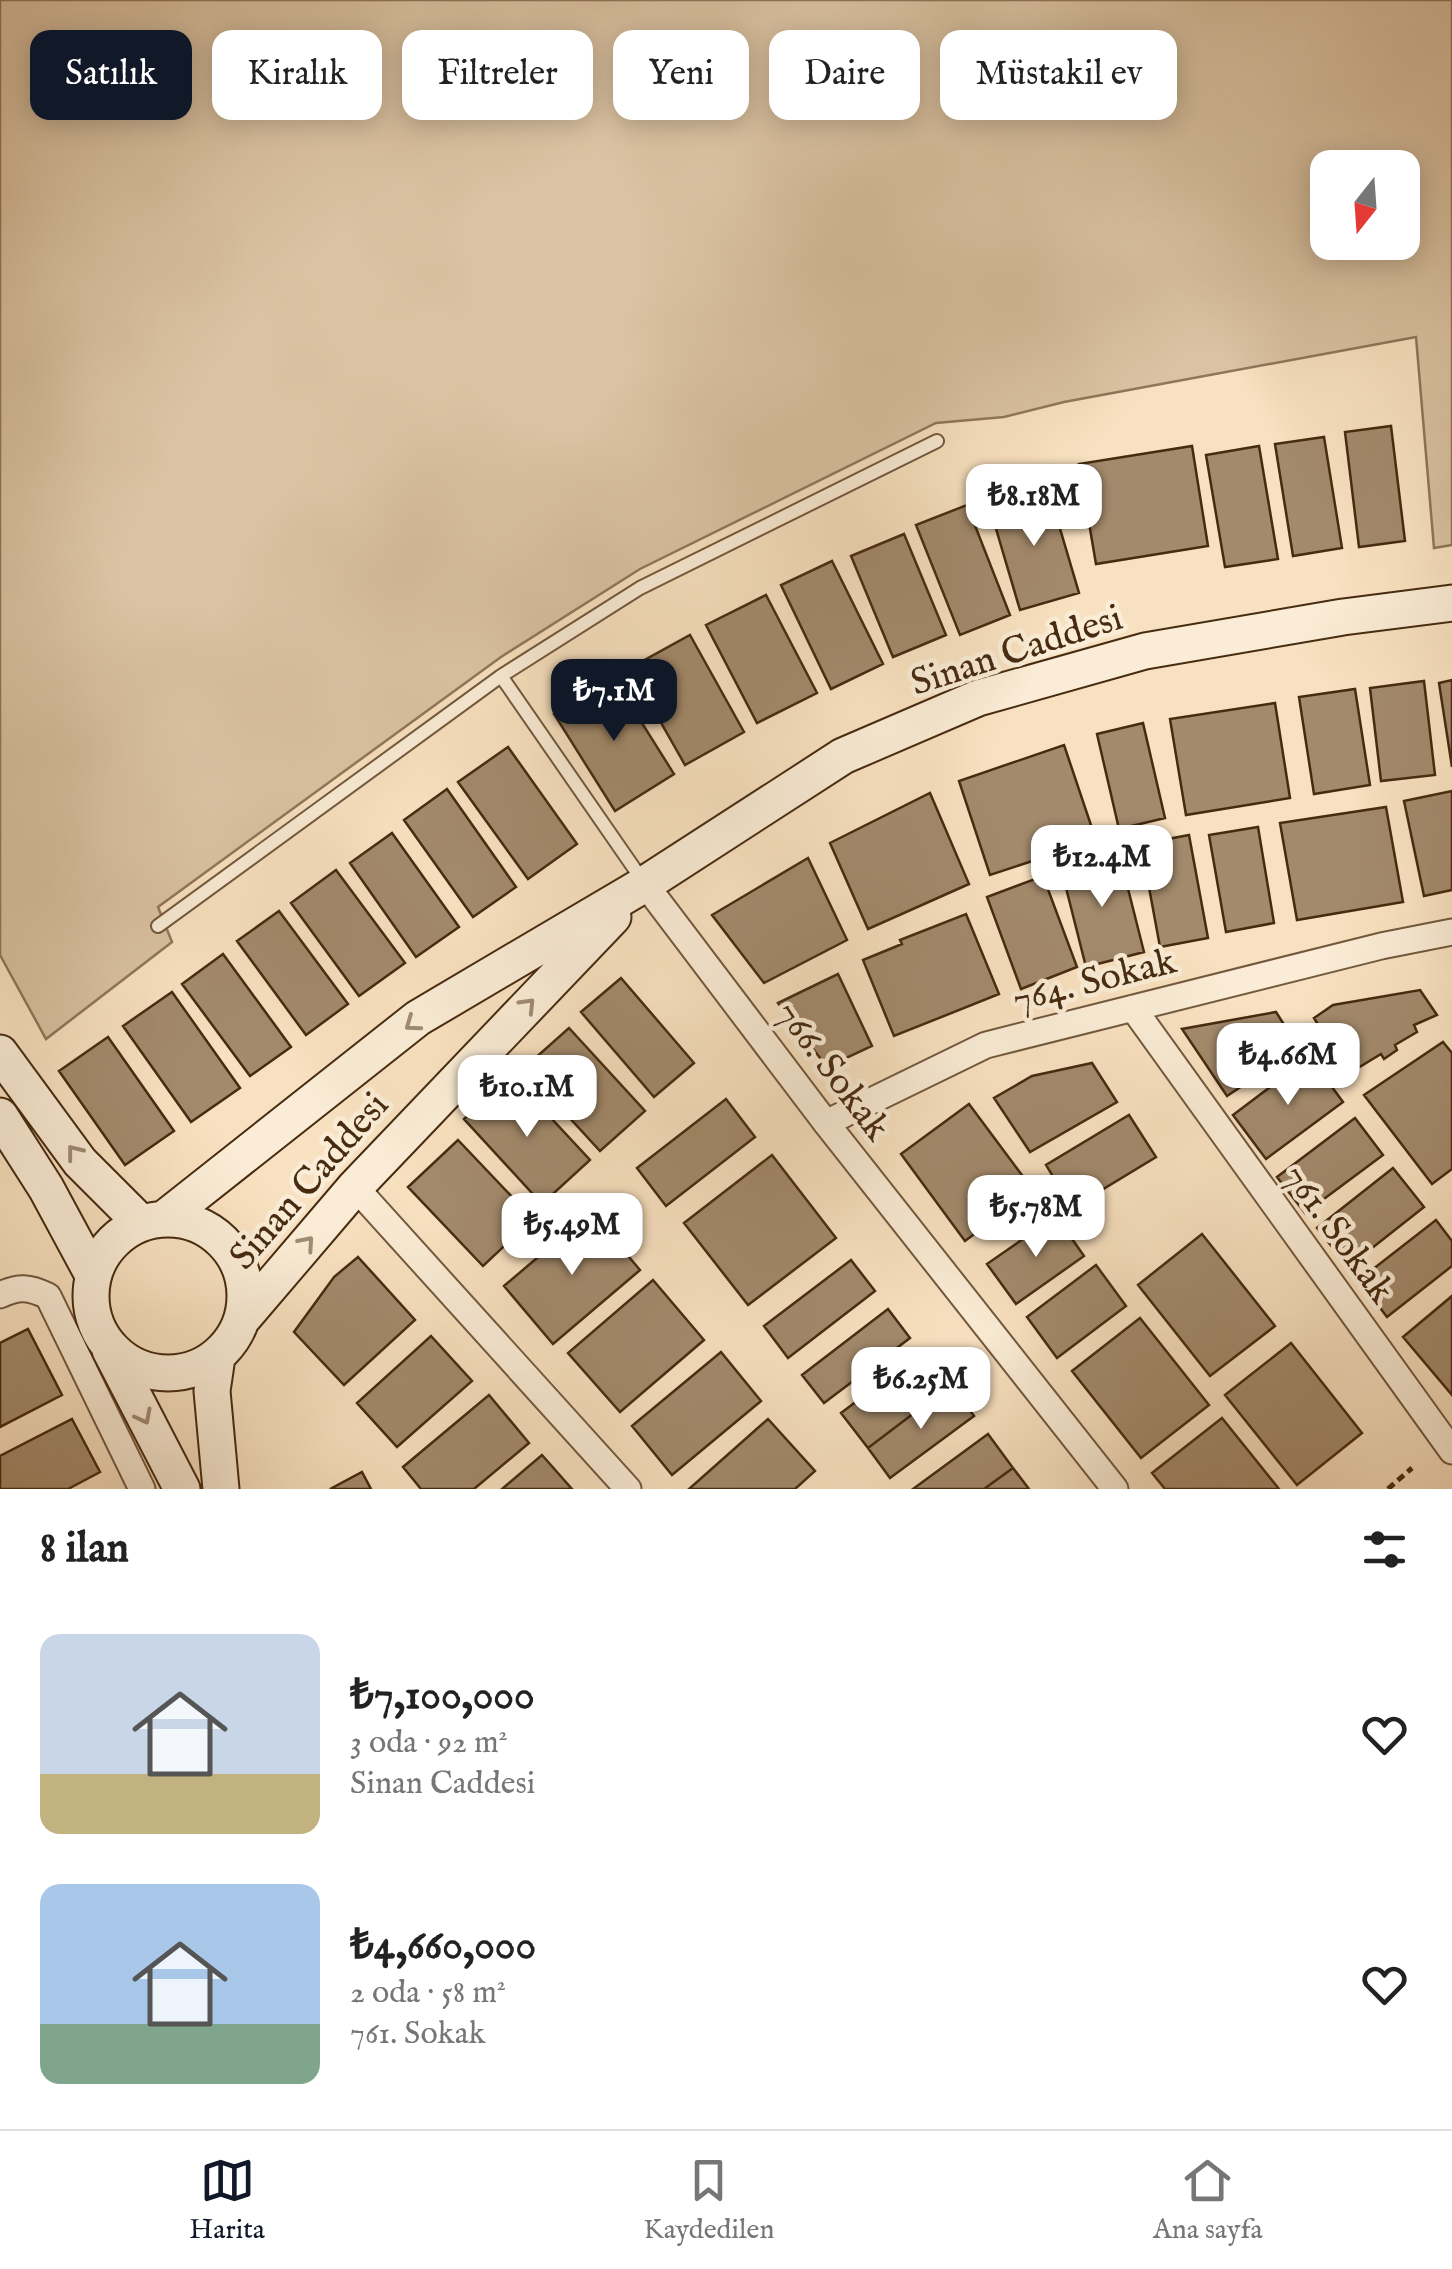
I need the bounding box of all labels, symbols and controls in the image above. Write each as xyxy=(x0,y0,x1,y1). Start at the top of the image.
chip: Satılık xyxy=(30,30,192,120)
chip: Kiralık xyxy=(212,30,382,120)
chip: Filtreler xyxy=(402,30,593,120)
chip: Yeni xyxy=(613,30,749,120)
chip: Daire xyxy=(769,30,920,120)
chip: Müstakil ev xyxy=(940,30,1177,120)
north arrow xyxy=(1310,150,1420,260)
map controls xyxy=(1310,150,1420,260)
pin: ₺8.18M xyxy=(953,464,1115,549)
text: ₺8.18M xyxy=(988,476,1080,517)
street label: Sinan Caddesi xyxy=(905,595,1129,709)
pin: ₺7.1M xyxy=(544,659,684,744)
text: ₺7.1M xyxy=(573,671,655,712)
pin: ₺12.4M xyxy=(1021,825,1183,910)
text: ₺12.4M xyxy=(1053,837,1151,878)
street label: 764. Sokak xyxy=(1008,938,1182,1025)
street label: 766. Sokak xyxy=(763,992,900,1152)
one-way arrow xyxy=(516,998,534,1016)
one-way arrow xyxy=(405,1012,423,1030)
pin: ₺4.66M xyxy=(1207,1023,1369,1108)
text: ₺4.66M xyxy=(1239,1035,1337,1076)
pin: ₺10.1M xyxy=(446,1055,608,1140)
text: ₺10.1M xyxy=(480,1067,574,1108)
street label: Sinan Caddesi xyxy=(220,1083,401,1281)
one-way arrow xyxy=(68,1146,86,1164)
street label: 761. Sokak xyxy=(1271,1155,1405,1315)
pin: ₺5.78M xyxy=(955,1175,1117,1260)
text: ₺5.78M xyxy=(990,1187,1082,1228)
pin: ₺5.49M xyxy=(491,1193,653,1278)
text: ₺5.49M xyxy=(524,1205,620,1246)
one-way arrow xyxy=(296,1236,314,1255)
pin: ₺6.25M xyxy=(840,1347,1002,1432)
text: ₺6.25M xyxy=(873,1359,969,1400)
one-way arrow xyxy=(132,1406,151,1424)
icon: filters xyxy=(1357,1522,1412,1577)
text: 8 ilan xyxy=(40,1523,129,1576)
text: ₺7,100,000 xyxy=(350,1670,535,1723)
icon: home xyxy=(120,1674,240,1794)
icon: heart xyxy=(1357,1707,1412,1762)
text: 3 oda · 92 m² xyxy=(350,1723,508,1764)
text: Sinan Caddesi xyxy=(350,1764,535,1805)
text: ₺4,660,000 xyxy=(350,1920,536,1973)
icon: home xyxy=(120,1924,240,2044)
icon: heart xyxy=(1357,1957,1412,2012)
text: 2 oda · 58 m² xyxy=(350,1973,506,2014)
text: 761. Sokak xyxy=(350,2014,486,2055)
tab: Harita xyxy=(189,2153,265,2248)
tab: Kaydedilen xyxy=(644,2153,774,2248)
tab: Ana sayfa xyxy=(1153,2153,1263,2248)

